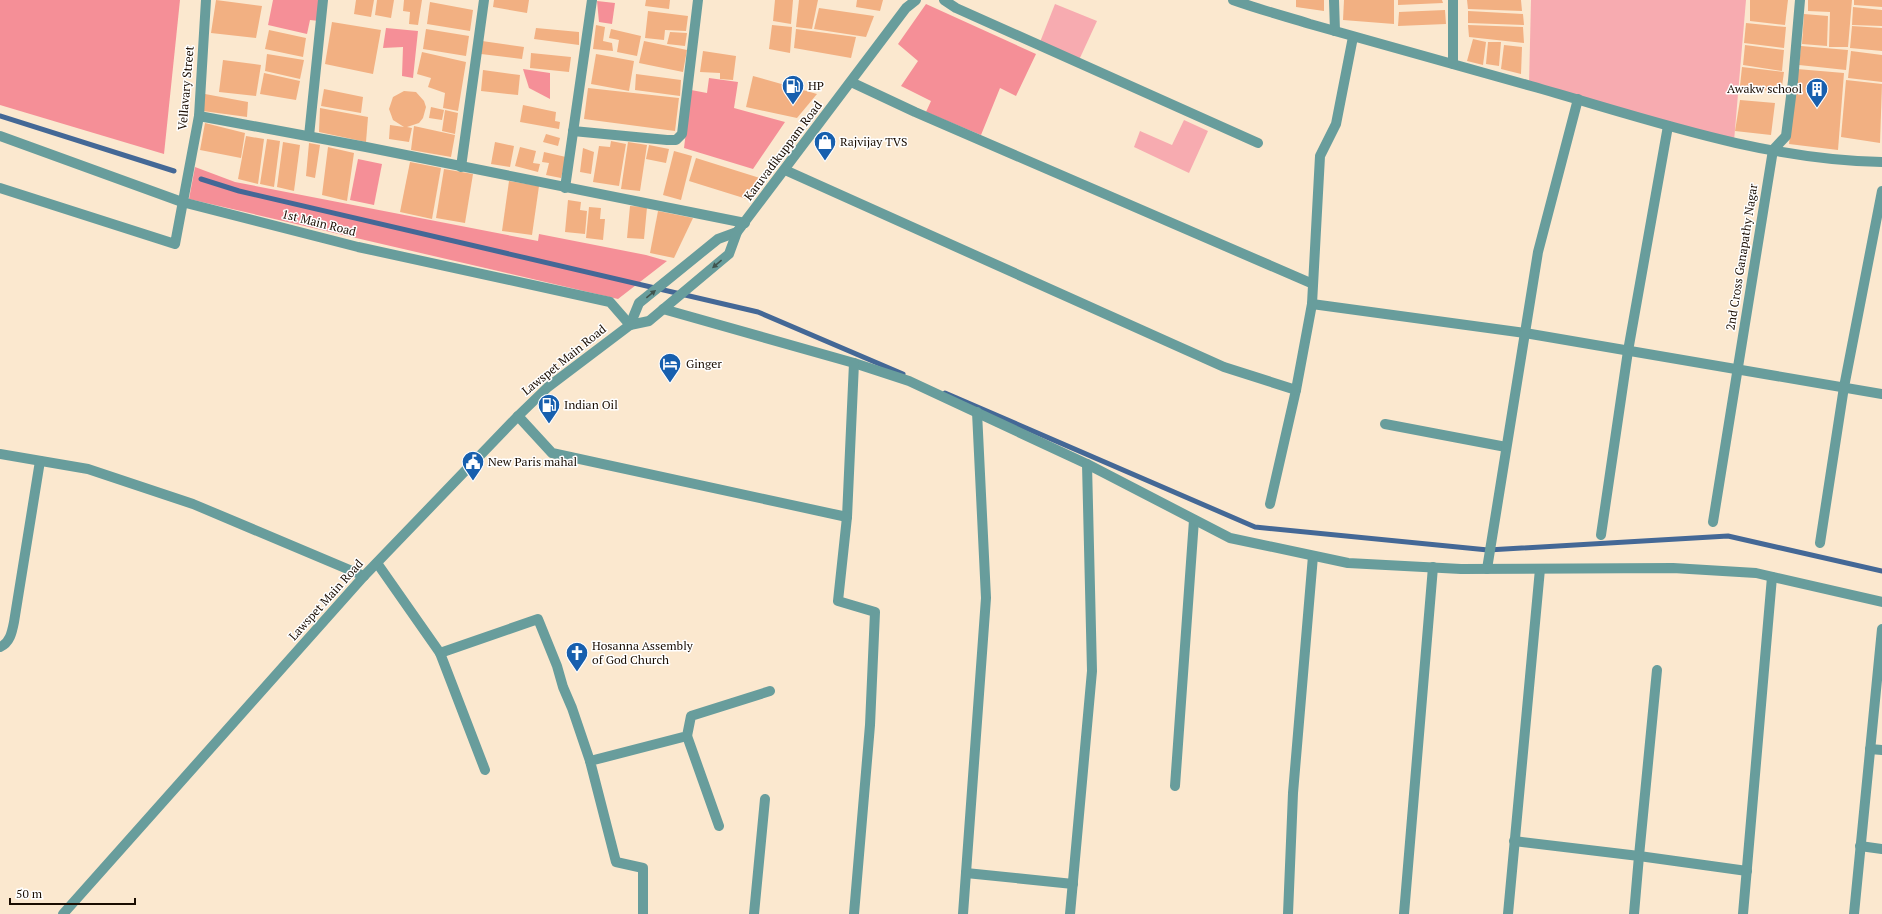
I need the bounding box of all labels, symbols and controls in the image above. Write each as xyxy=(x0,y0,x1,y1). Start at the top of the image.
street label: Vellavary Street xyxy=(174,45,197,131)
fuel station icon: HP xyxy=(780,73,806,106)
building icon: Awakw school xyxy=(1804,76,1830,109)
place label: HP xyxy=(808,78,824,93)
place label: Awakw school xyxy=(1727,81,1802,96)
street label: Karuvadikuppam Road xyxy=(740,98,825,203)
shop icon: Rajvijay TVS xyxy=(812,129,838,162)
place label: Rajvijay TVS xyxy=(840,134,907,149)
street label: 2nd Cross Ganapathy Nagar xyxy=(1723,182,1761,331)
street label: 1st Main Road xyxy=(281,206,358,239)
one-way arrow xyxy=(711,260,722,269)
one-way arrow xyxy=(646,289,656,298)
street label: Lawspet Main Road xyxy=(519,321,609,398)
hotel icon: Ginger xyxy=(657,351,683,384)
place label: Ginger xyxy=(686,356,722,371)
fuel station icon: Indian Oil xyxy=(536,392,562,425)
place label: Indian Oil xyxy=(564,397,618,412)
public building icon: New Paris mahal xyxy=(460,449,486,482)
place label: New Paris mahal xyxy=(488,454,578,469)
street label: Lawspet Main Road xyxy=(285,556,366,643)
place label: Hosanna Assembly of God Church xyxy=(592,638,694,667)
church icon: Hosanna Assembly of God Church xyxy=(564,640,590,673)
scale bar xyxy=(10,880,135,906)
text: 50 m xyxy=(16,886,43,901)

